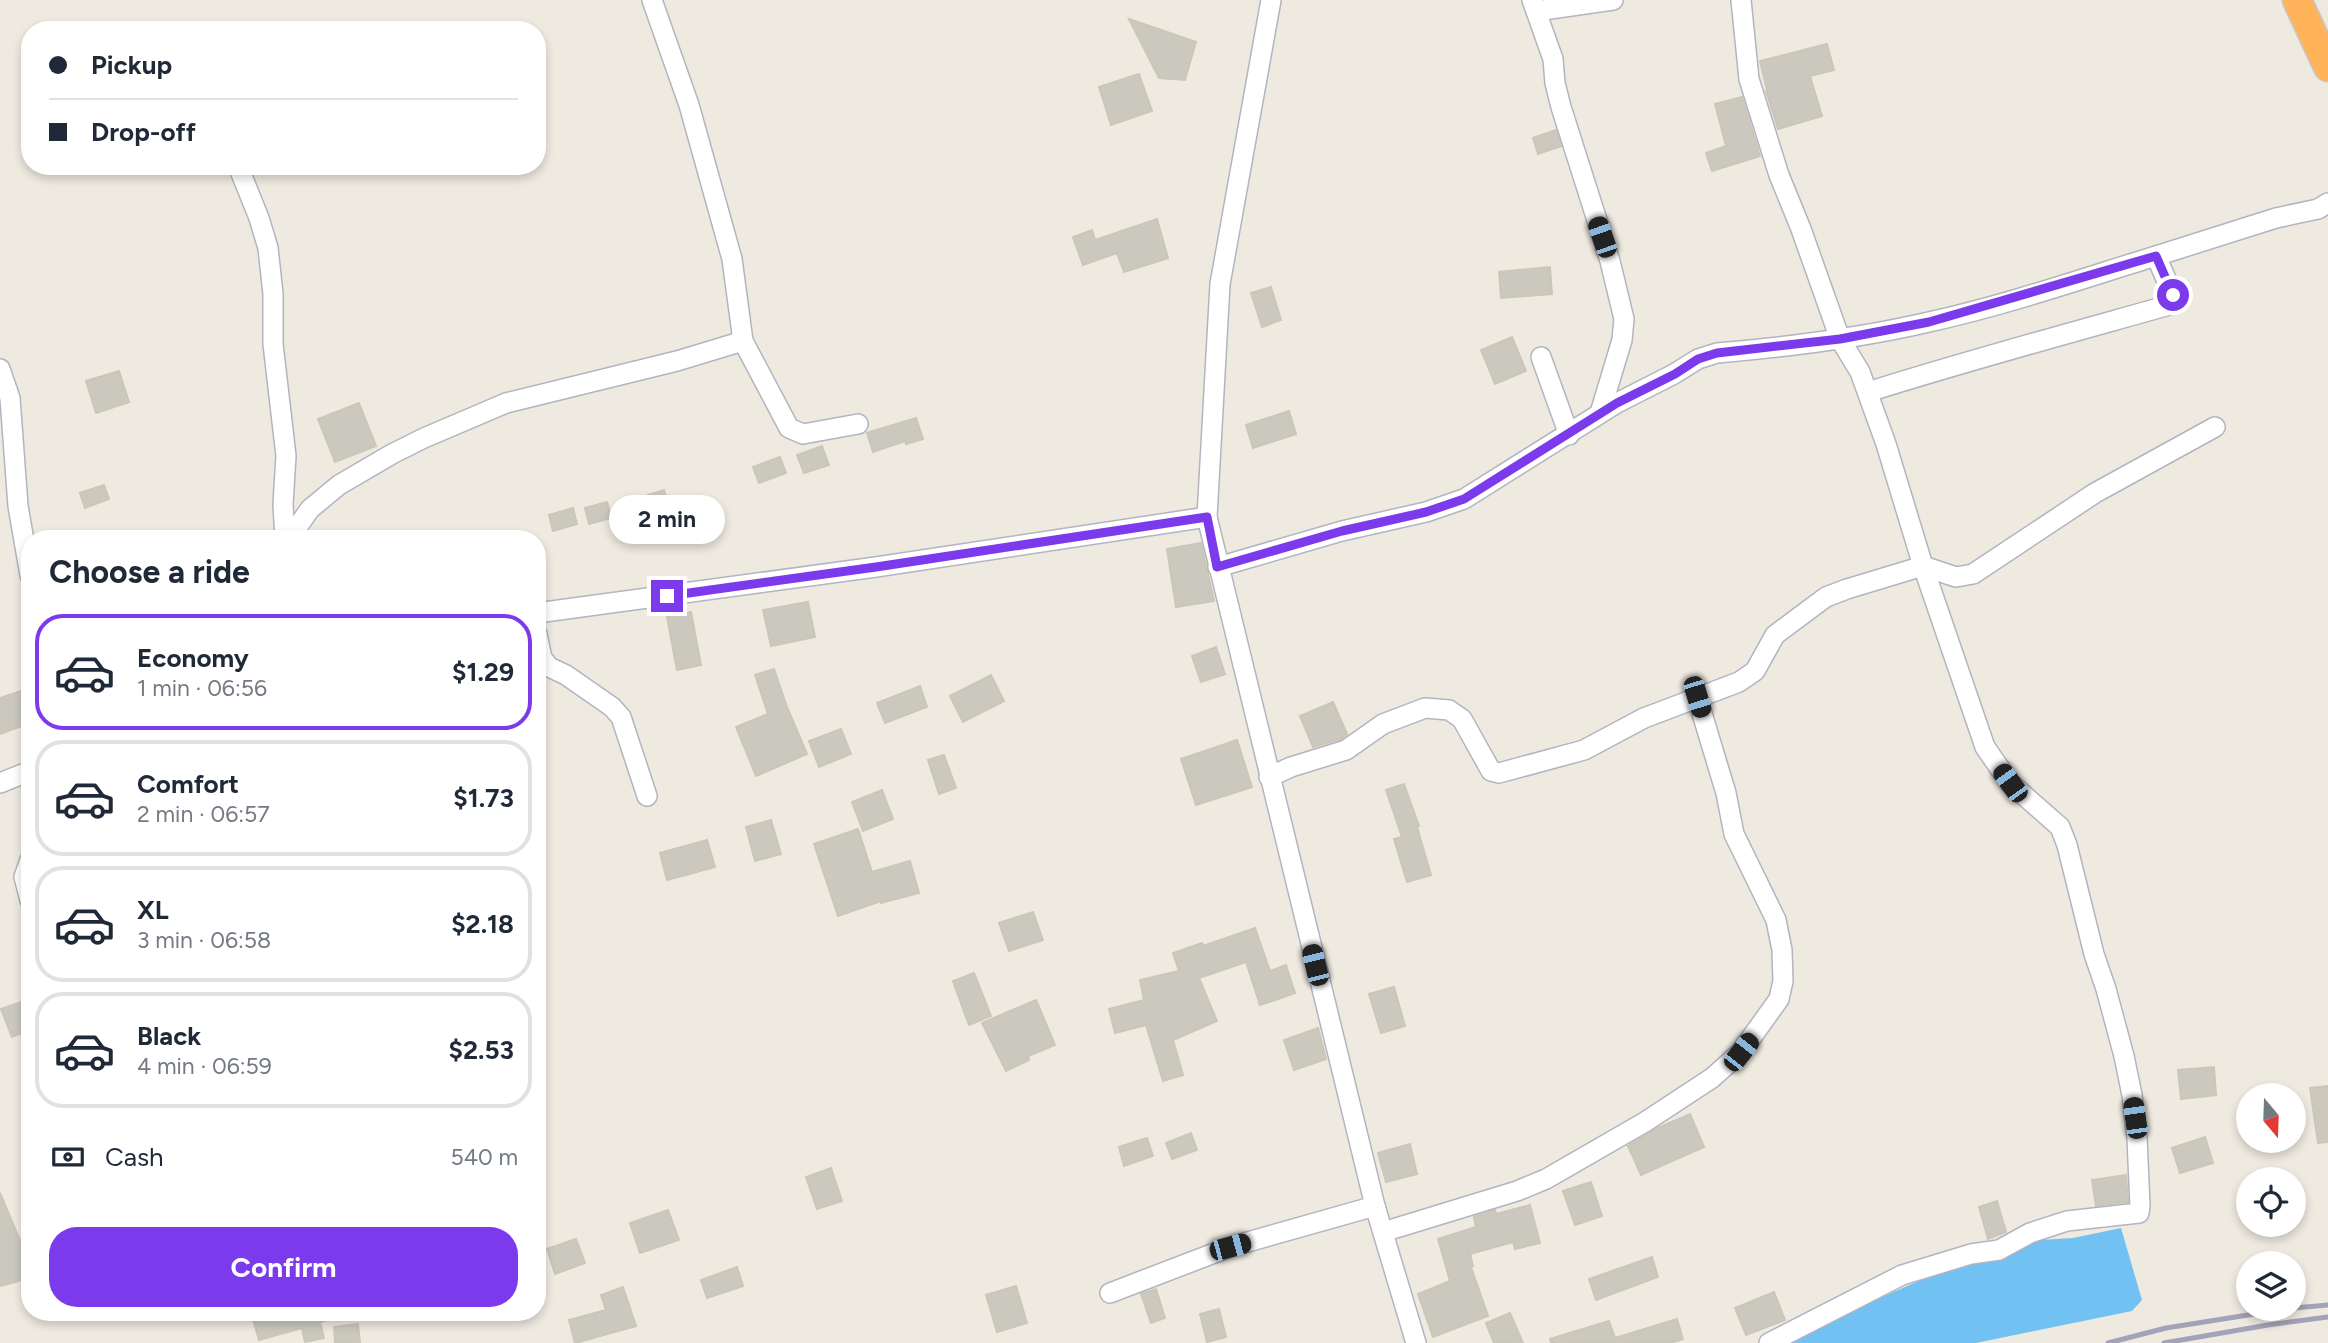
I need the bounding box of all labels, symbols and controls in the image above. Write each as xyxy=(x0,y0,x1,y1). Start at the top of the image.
text: Pickup xyxy=(91,49,172,81)
text: Drop-off xyxy=(91,116,196,148)
car xyxy=(1586,214,1619,260)
route start xyxy=(2157,279,2189,311)
callout: 2 min xyxy=(609,494,725,544)
text: 2 min xyxy=(638,505,696,533)
text: Choose a ride xyxy=(49,553,250,591)
route end xyxy=(651,580,683,612)
icon: car xyxy=(53,641,116,704)
text: Economy xyxy=(137,642,249,674)
text: $1.29 xyxy=(452,656,514,688)
text: 1 min · 06:56 xyxy=(137,674,267,702)
car xyxy=(1681,674,1714,720)
car xyxy=(1990,760,2031,806)
icon: car xyxy=(53,767,116,830)
text: Comfort xyxy=(137,768,239,800)
text: $1.73 xyxy=(453,782,514,814)
text: 2 min · 06:57 xyxy=(137,800,270,828)
icon: car xyxy=(53,893,116,956)
text: XL xyxy=(137,894,169,926)
text: $2.18 xyxy=(451,908,514,940)
text: 3 min · 06:58 xyxy=(137,926,271,954)
car xyxy=(1300,942,1331,988)
icon: car xyxy=(53,1019,116,1082)
text: Black xyxy=(137,1020,201,1052)
car xyxy=(1720,1029,1763,1075)
text: $2.53 xyxy=(449,1034,514,1066)
text: 4 min · 06:59 xyxy=(137,1052,272,1080)
north arrow xyxy=(2236,1083,2306,1153)
map controls xyxy=(2236,1083,2306,1321)
car xyxy=(2122,1096,2149,1140)
icon: cash xyxy=(49,1138,87,1176)
text: Cash xyxy=(105,1141,164,1173)
text: 540 m xyxy=(450,1143,518,1171)
button: locate xyxy=(2236,1167,2306,1237)
button: Confirm xyxy=(49,1227,518,1307)
car xyxy=(1207,1231,1254,1263)
button: layers xyxy=(2236,1251,2306,1321)

